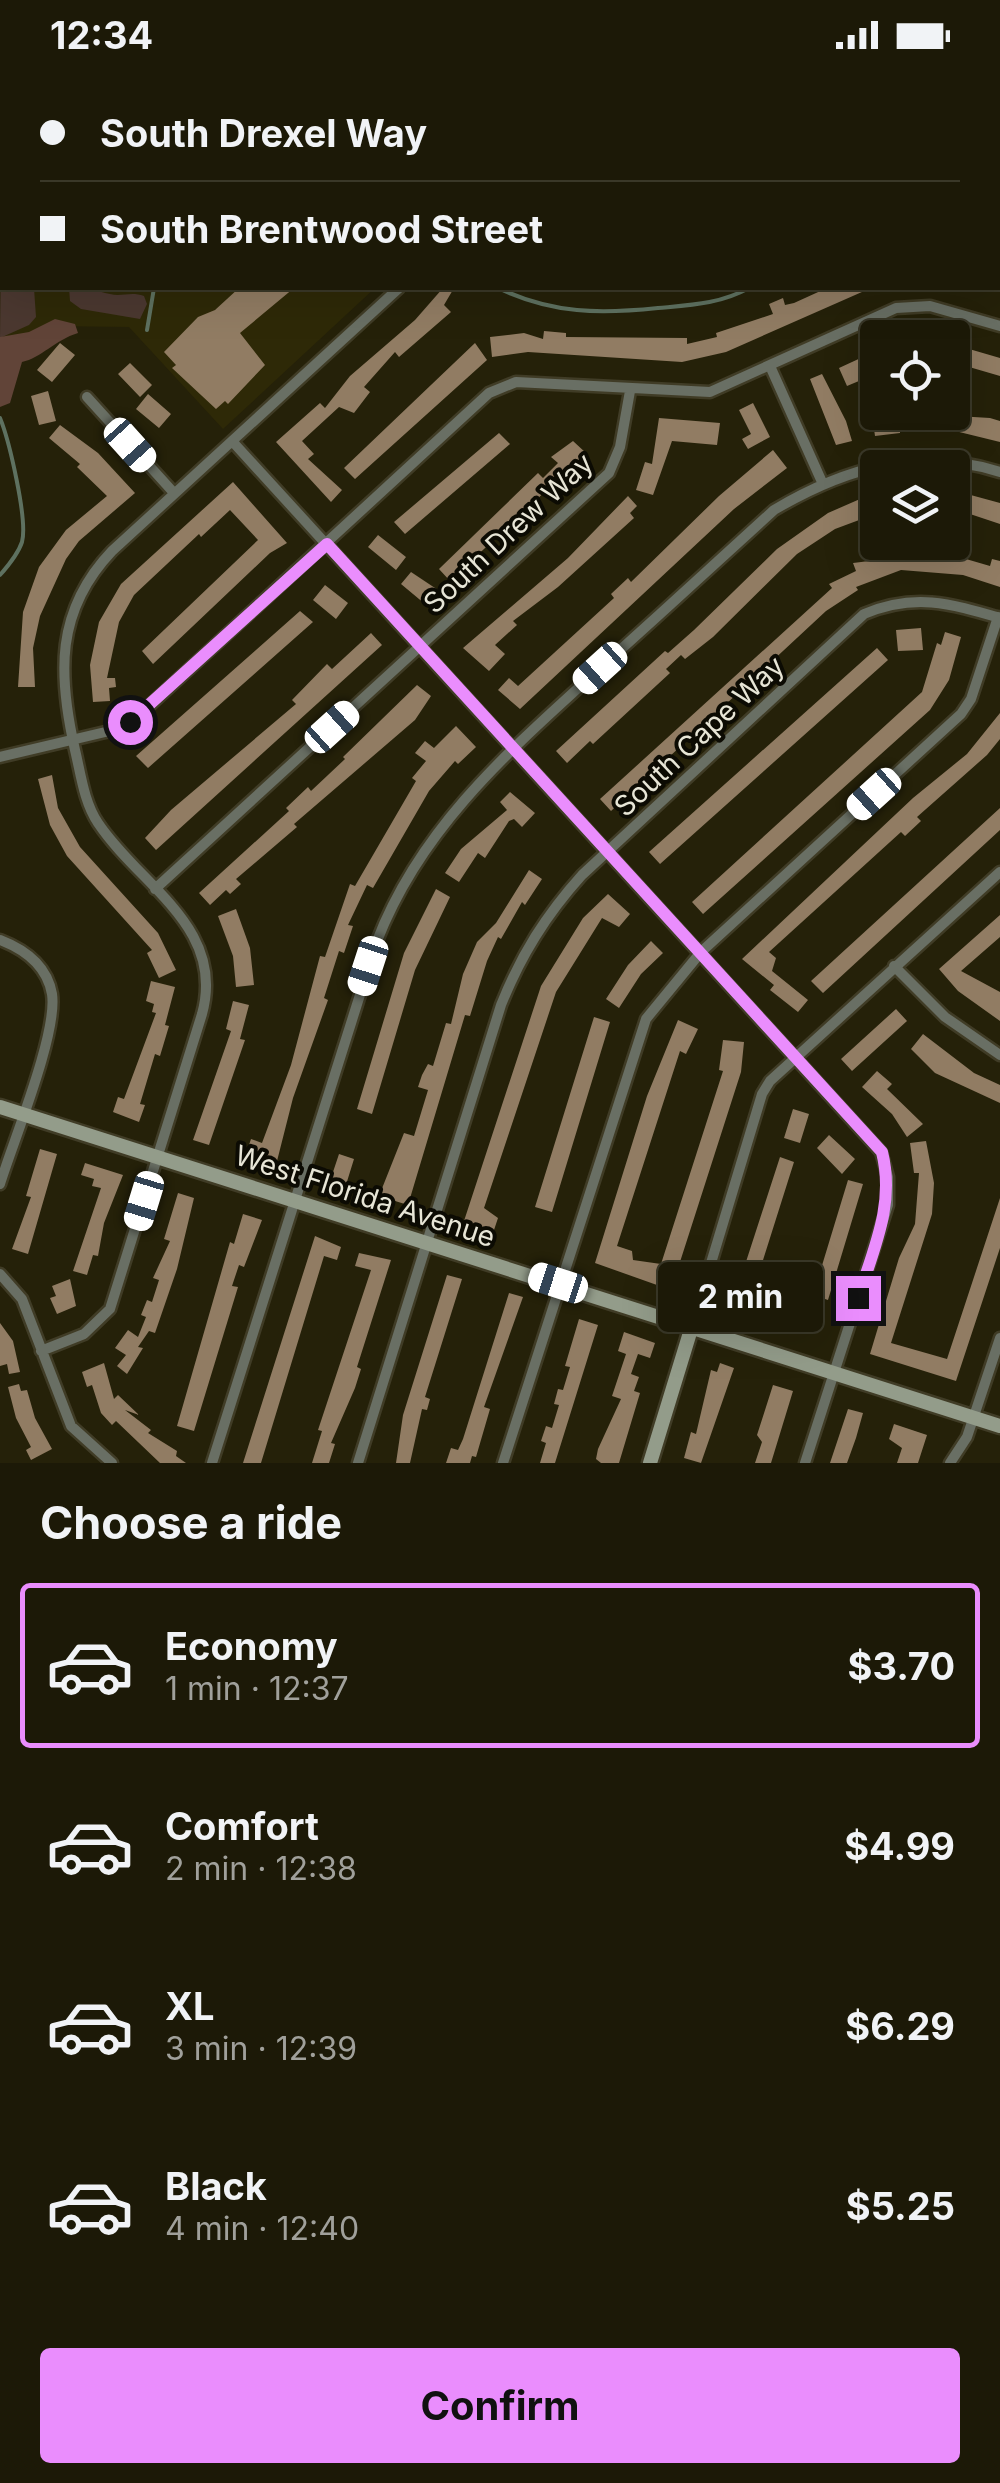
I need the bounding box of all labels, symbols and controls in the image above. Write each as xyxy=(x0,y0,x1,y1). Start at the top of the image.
text: 12:34 xyxy=(50,12,153,58)
text: South Drexel Way xyxy=(100,110,427,156)
text: South Brentwood Street xyxy=(100,206,543,252)
map controls xyxy=(860,320,970,560)
button: locate xyxy=(860,320,970,430)
car xyxy=(99,413,161,477)
street label: South Drew Way xyxy=(416,446,600,620)
button: layers xyxy=(860,450,970,560)
car xyxy=(568,637,632,699)
street label: South Cape Way xyxy=(607,649,791,823)
car xyxy=(300,696,364,758)
route start xyxy=(108,700,153,745)
car xyxy=(842,763,906,825)
car xyxy=(344,933,392,999)
street label: West Florida Avenue xyxy=(231,1138,499,1254)
car xyxy=(121,1168,167,1234)
car xyxy=(525,1259,591,1307)
callout: 2 min xyxy=(658,1263,823,1333)
route end xyxy=(836,1276,881,1321)
text: 2 min xyxy=(698,1277,783,1316)
text: Choose a ride xyxy=(40,1495,342,1550)
icon: car xyxy=(45,1621,135,1711)
text: Economy xyxy=(165,1623,338,1669)
text: $3.70 xyxy=(848,1643,955,1689)
text: 1 min · 12:37 xyxy=(165,1669,349,1708)
icon: car xyxy=(45,1801,135,1891)
text: Comfort xyxy=(165,1803,319,1849)
text: $4.99 xyxy=(844,1823,955,1869)
text: 2 min · 12:38 xyxy=(165,1849,357,1888)
icon: car xyxy=(45,1981,135,2071)
text: XL xyxy=(165,1983,215,2029)
text: $6.29 xyxy=(845,2003,955,2049)
text: 3 min · 12:39 xyxy=(165,2029,357,2068)
icon: car xyxy=(45,2161,135,2251)
text: Black xyxy=(165,2163,267,2209)
text: $5.25 xyxy=(846,2183,955,2229)
text: 4 min · 12:40 xyxy=(165,2209,359,2248)
button: Confirm xyxy=(40,2348,960,2463)

